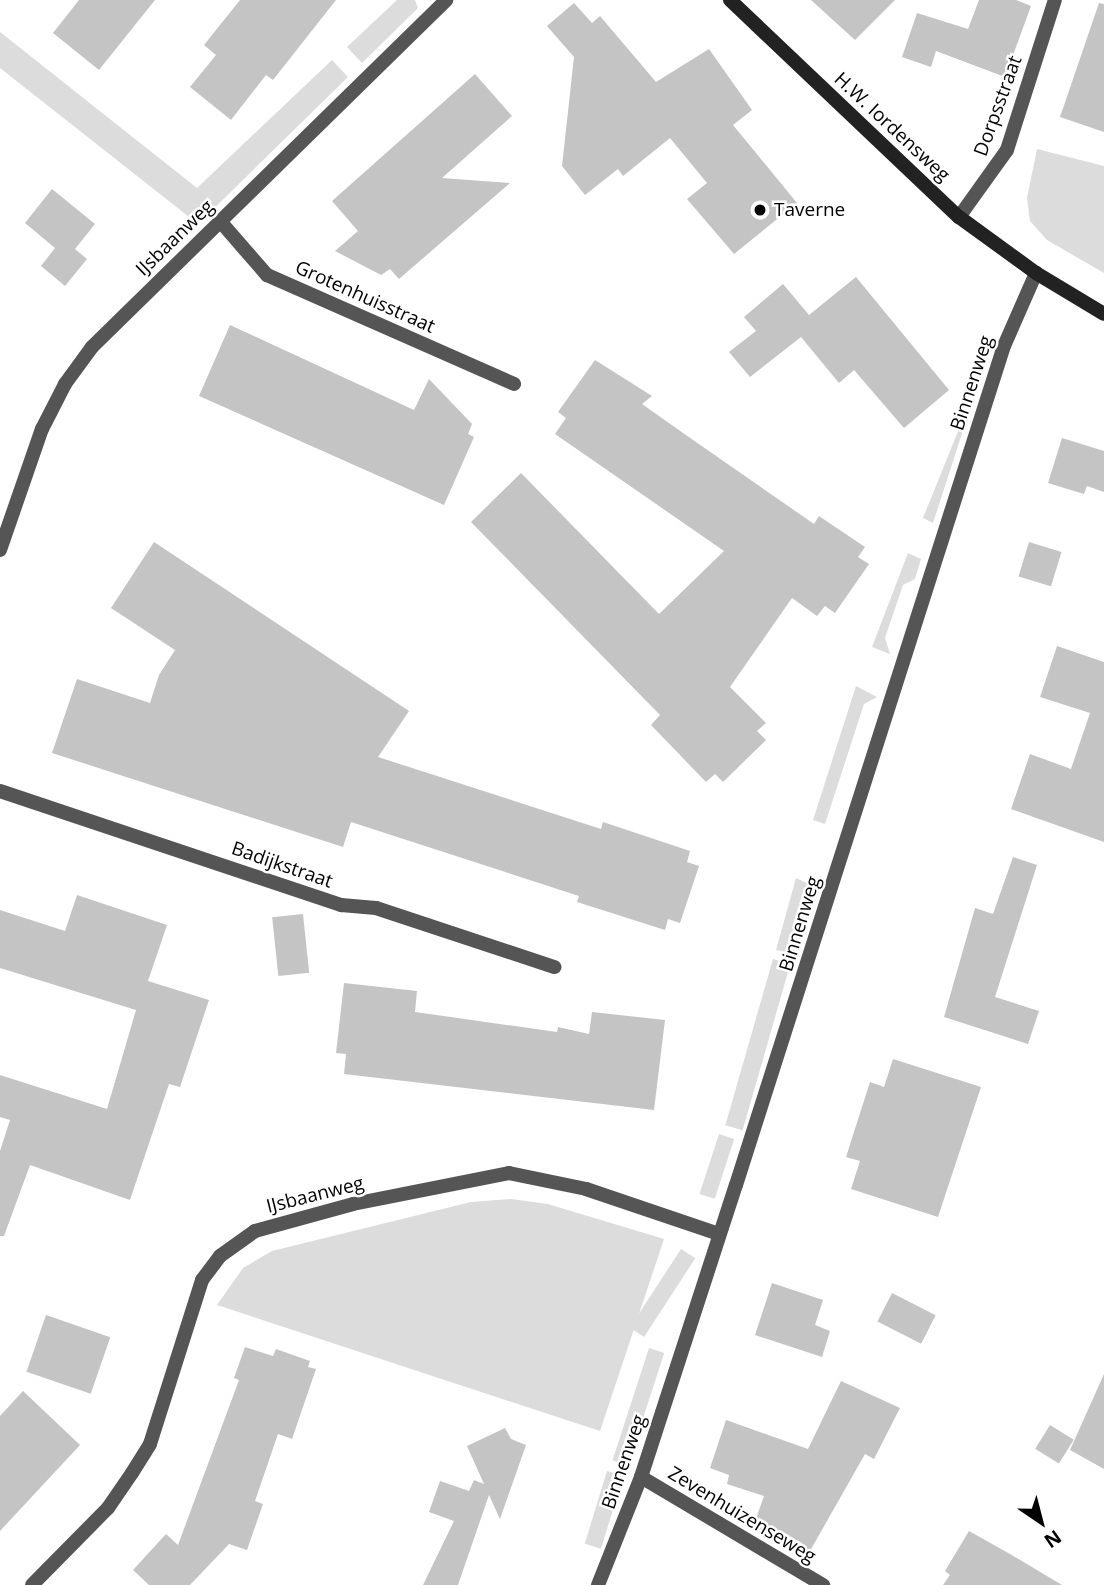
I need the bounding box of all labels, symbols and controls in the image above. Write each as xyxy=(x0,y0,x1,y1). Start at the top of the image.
street label: Dorpsstraat xyxy=(969,53,1027,159)
street label: H.W. Iordensweg xyxy=(829,68,955,186)
street label: IJsbaanweg xyxy=(131,195,219,281)
place label: Taverne xyxy=(774,199,845,221)
marker: Taverne xyxy=(752,202,768,218)
street label: Grotenhuisstraat xyxy=(292,256,438,338)
street label: Binnenweg xyxy=(946,333,998,433)
street label: Badijkstraat xyxy=(228,837,336,893)
street label: Binnenweg xyxy=(775,874,825,974)
street label: IJsbaanweg xyxy=(264,1172,366,1218)
street label: Binnenweg xyxy=(597,1412,651,1512)
street label: Zevenhuizenseweg xyxy=(664,1462,820,1568)
north arrow xyxy=(1006,1487,1076,1557)
text: N xyxy=(1039,1524,1067,1554)

